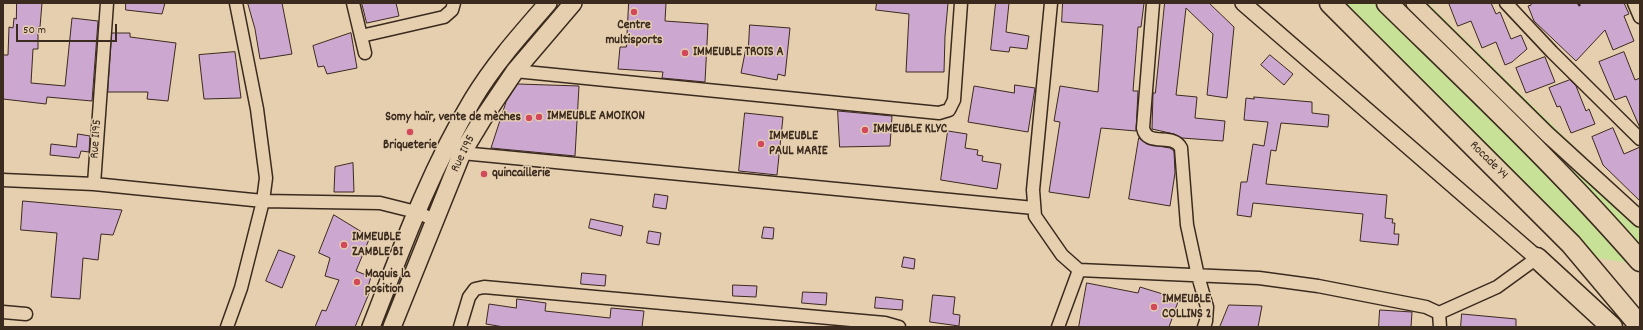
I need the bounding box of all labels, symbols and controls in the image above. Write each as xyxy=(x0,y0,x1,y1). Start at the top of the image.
marker: Centre multisports xyxy=(629,7,639,17)
scale bar xyxy=(18,16,119,42)
place label: Centre multisports xyxy=(605,18,663,49)
text: 50 m xyxy=(23,22,46,39)
place label: IMMEUBLE TROIS A xyxy=(693,45,784,61)
marker: IMMEUBLE TROIS A xyxy=(680,48,690,58)
place label: IMMEUBLE AMOIKON xyxy=(547,109,645,125)
place label: Somy haïr, vente de mèches xyxy=(385,110,521,126)
marker: IMMEUBLE AMOIKON xyxy=(534,112,544,122)
marker: Somy haïr, vente de mèches xyxy=(524,113,534,123)
street label: Rue I195 xyxy=(88,119,106,159)
place label: IMMEUBLE KLYC xyxy=(873,122,947,138)
marker: IMMEUBLE KLYC xyxy=(860,125,870,135)
marker: Briqueterie xyxy=(405,127,415,137)
place label: IMMEUBLE PAUL MARIE xyxy=(769,129,828,160)
street label: Rue I195 xyxy=(448,133,480,175)
place label: Briqueterie xyxy=(383,138,437,154)
street label: Rocade Y4 xyxy=(1465,138,1511,184)
marker: IMMEUBLE PAUL MARIE xyxy=(756,139,766,149)
place label: quincaillerie xyxy=(492,166,550,182)
marker: quincaillerie xyxy=(479,169,489,179)
place label: IMMEUBLE ZAMBLE BI xyxy=(352,230,403,261)
marker: IMMEUBLE ZAMBLE BI xyxy=(339,240,349,250)
place label: Maquis la position xyxy=(365,267,410,298)
marker: Maquis la position xyxy=(352,277,362,287)
place label: IMMEUBLE COLLINS 2 xyxy=(1162,292,1211,323)
marker: IMMEUBLE COLLINS 2 xyxy=(1149,302,1159,312)

